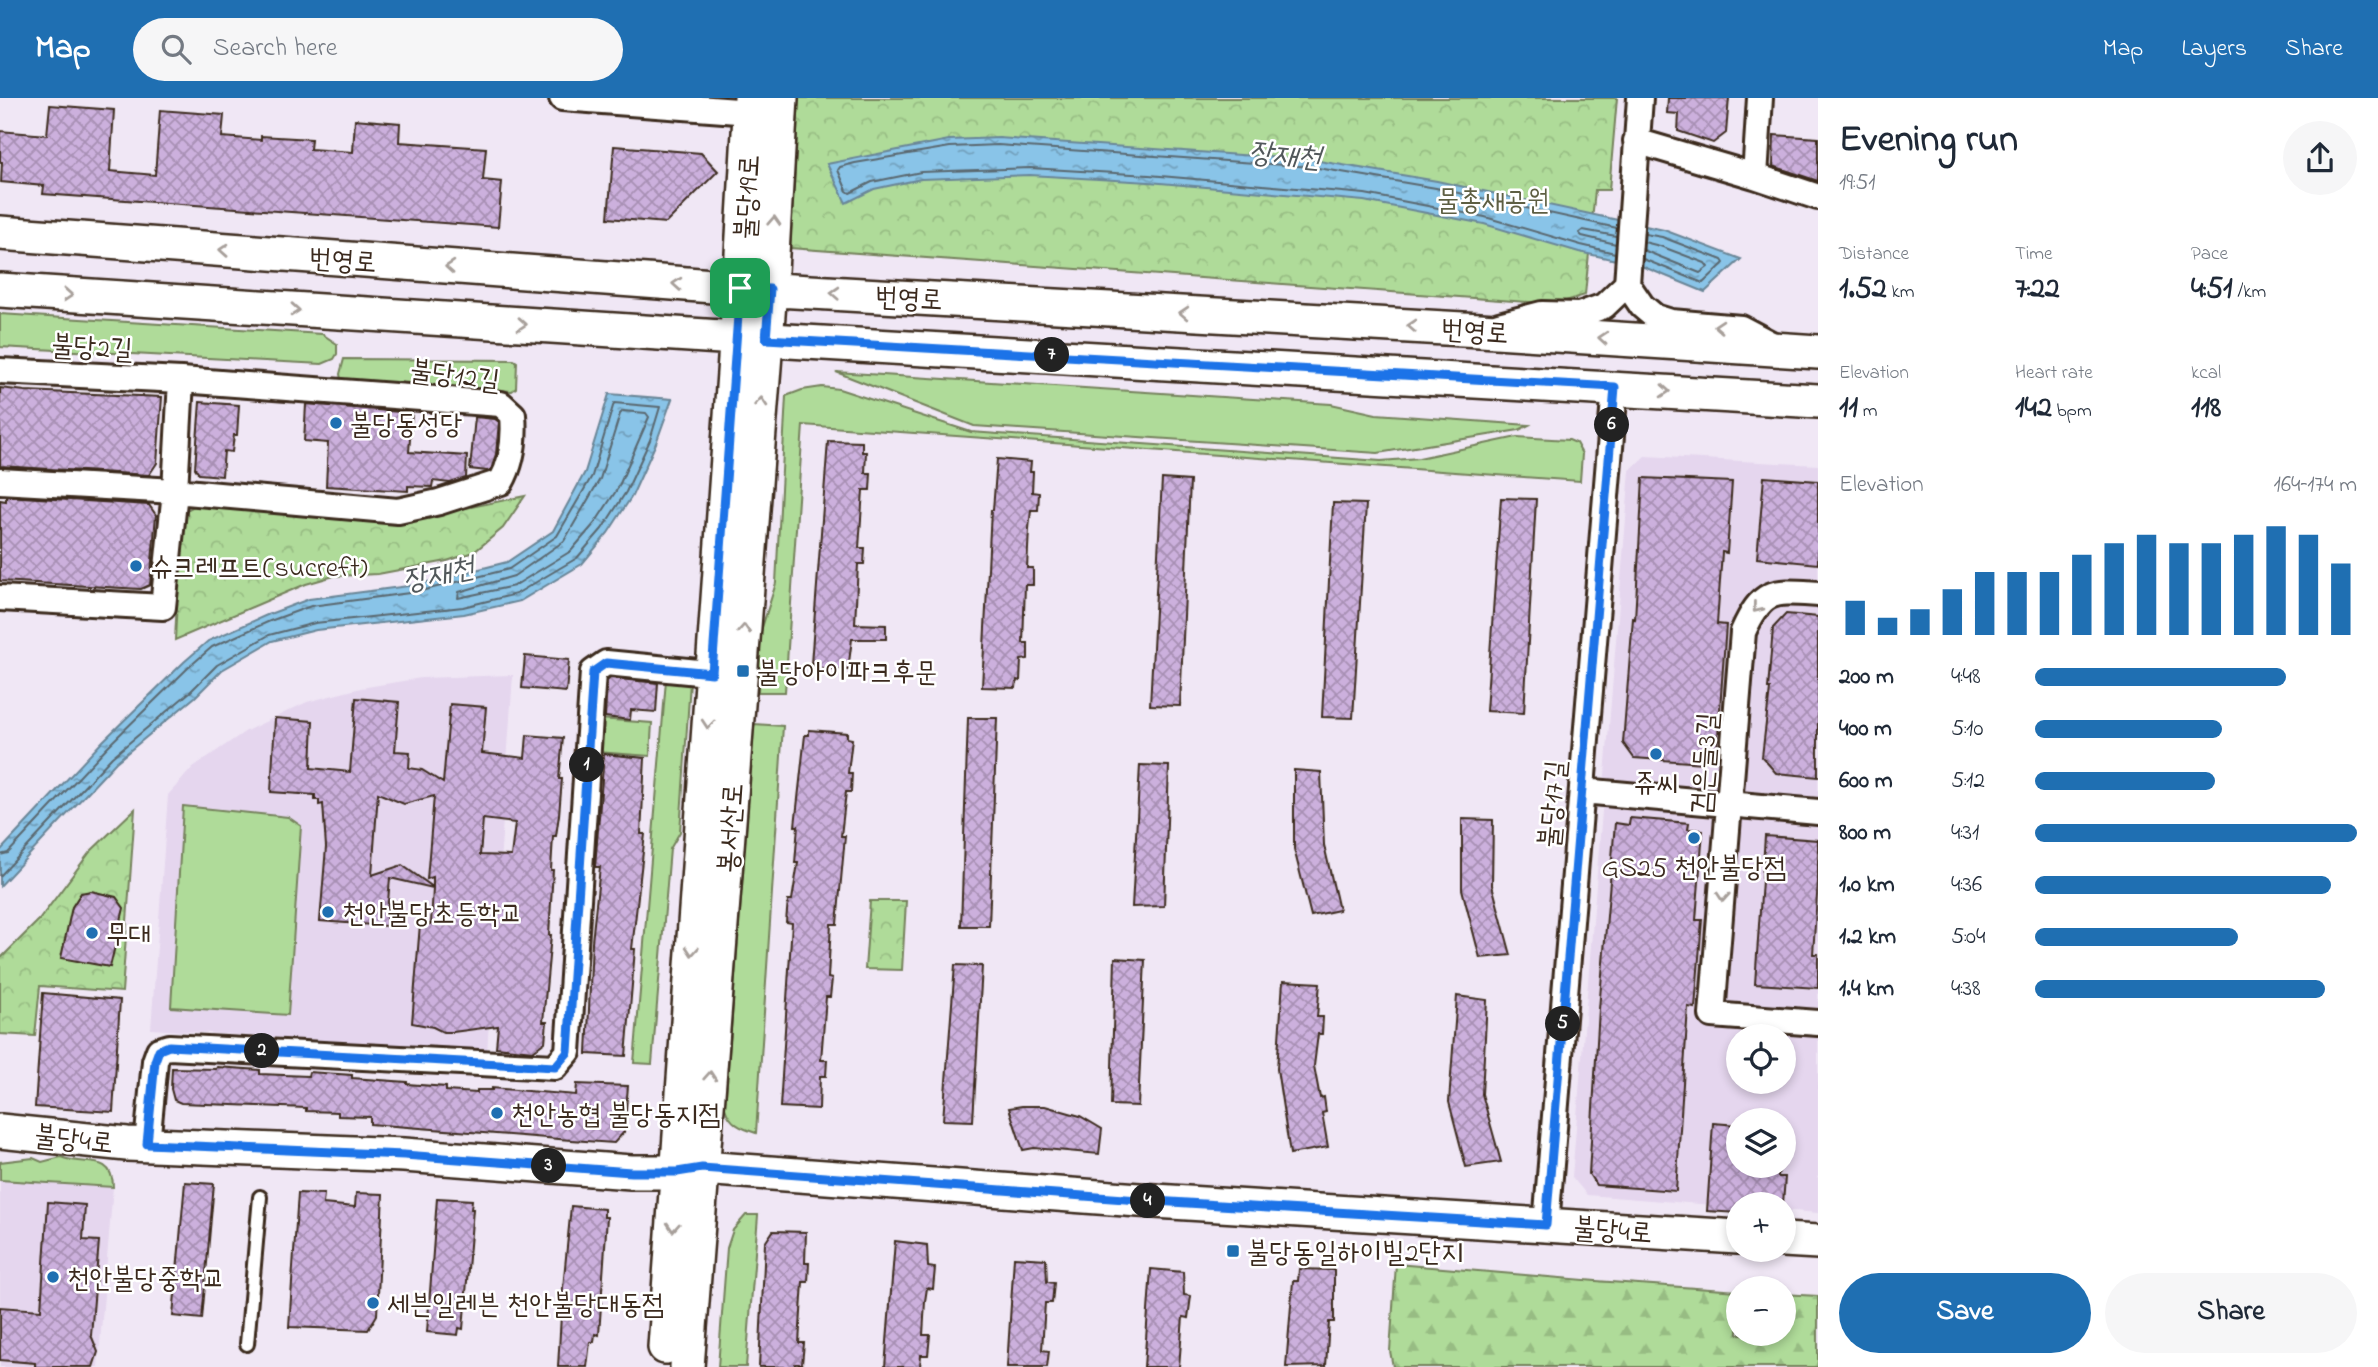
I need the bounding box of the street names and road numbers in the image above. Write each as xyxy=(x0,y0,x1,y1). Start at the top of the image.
street label: 불당19로 xyxy=(727,154,772,241)
street label: 번영로 xyxy=(308,240,378,285)
street label: 번영로 xyxy=(874,278,944,323)
street label: 번영로 xyxy=(1440,311,1510,356)
street label: 불당2길 xyxy=(50,327,134,372)
street label: 불당12길 xyxy=(407,352,502,403)
street label: 검은들3길 xyxy=(1682,711,1730,815)
street label: 불당17길 xyxy=(1530,759,1579,850)
street label: 봉서산로 xyxy=(709,782,756,875)
street label: 불당4로 xyxy=(32,1117,115,1166)
street label: 불당4로 xyxy=(1572,1209,1654,1256)

